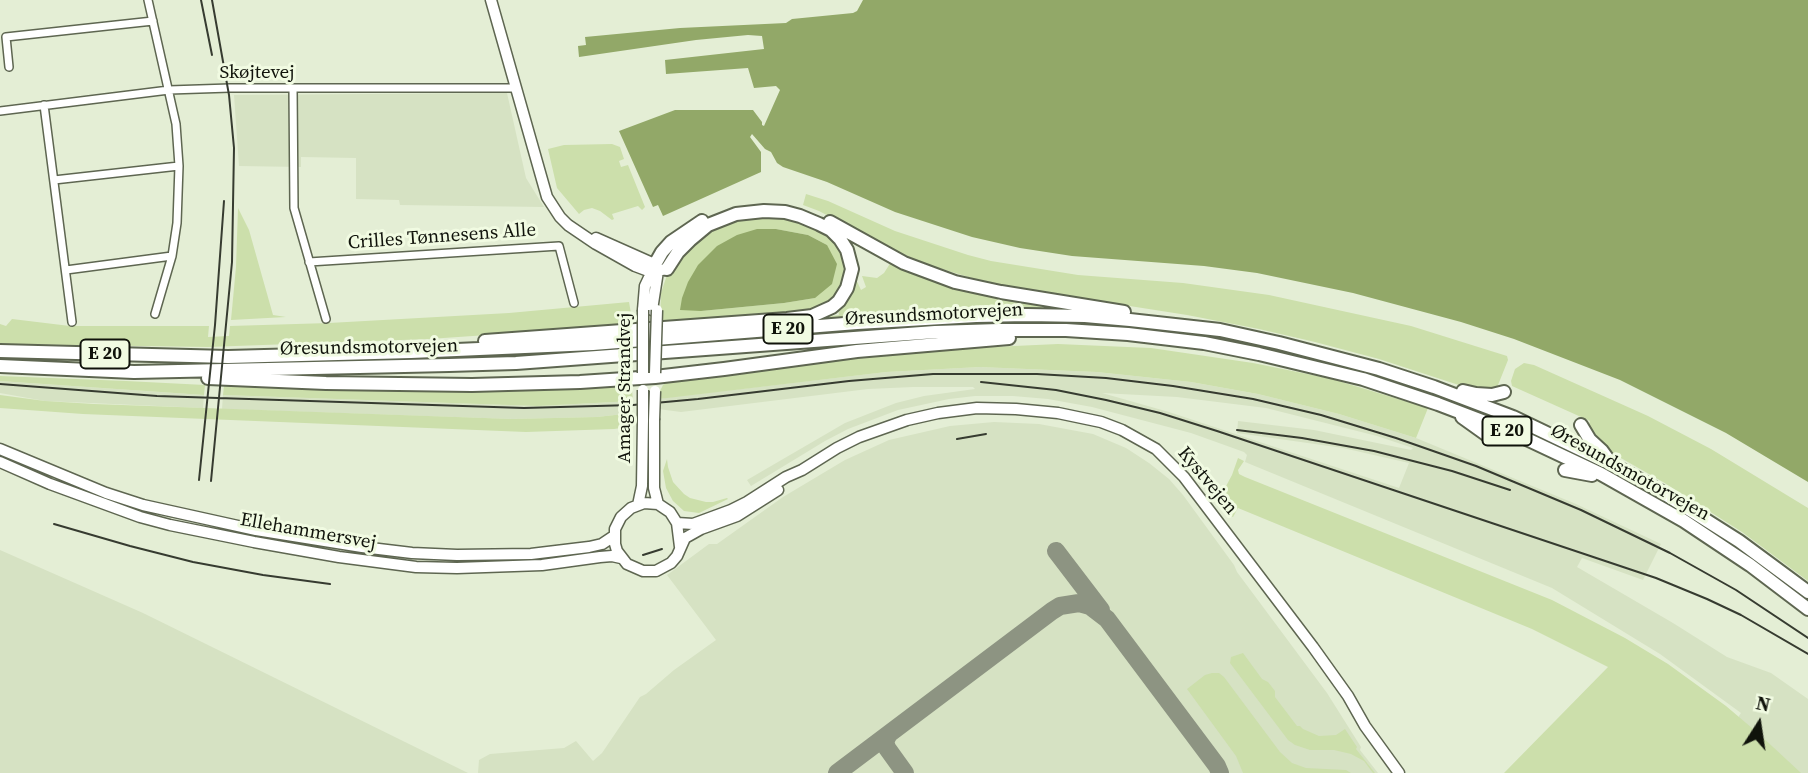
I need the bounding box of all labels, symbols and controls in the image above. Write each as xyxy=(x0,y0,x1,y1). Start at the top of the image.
street label: Skøjtevej xyxy=(219,62,295,84)
street label: Crilles Tønnesens Alle xyxy=(347,219,537,255)
street label: Øresundsmotorvejen xyxy=(844,299,1024,331)
street label: Amager Strandvej xyxy=(614,313,636,463)
road number: E 20 xyxy=(764,314,812,344)
street label: Øresundsmotorvejen xyxy=(280,335,458,361)
road number: E 20 xyxy=(80,340,130,368)
road number: E 20 xyxy=(1482,416,1532,446)
street label: Øresundsmotorvejen xyxy=(1546,420,1714,526)
street label: Kystvejen xyxy=(1172,443,1242,519)
street label: Ellehammersvej xyxy=(238,509,378,555)
north arrow xyxy=(1724,689,1794,759)
text: N xyxy=(1754,689,1773,718)

